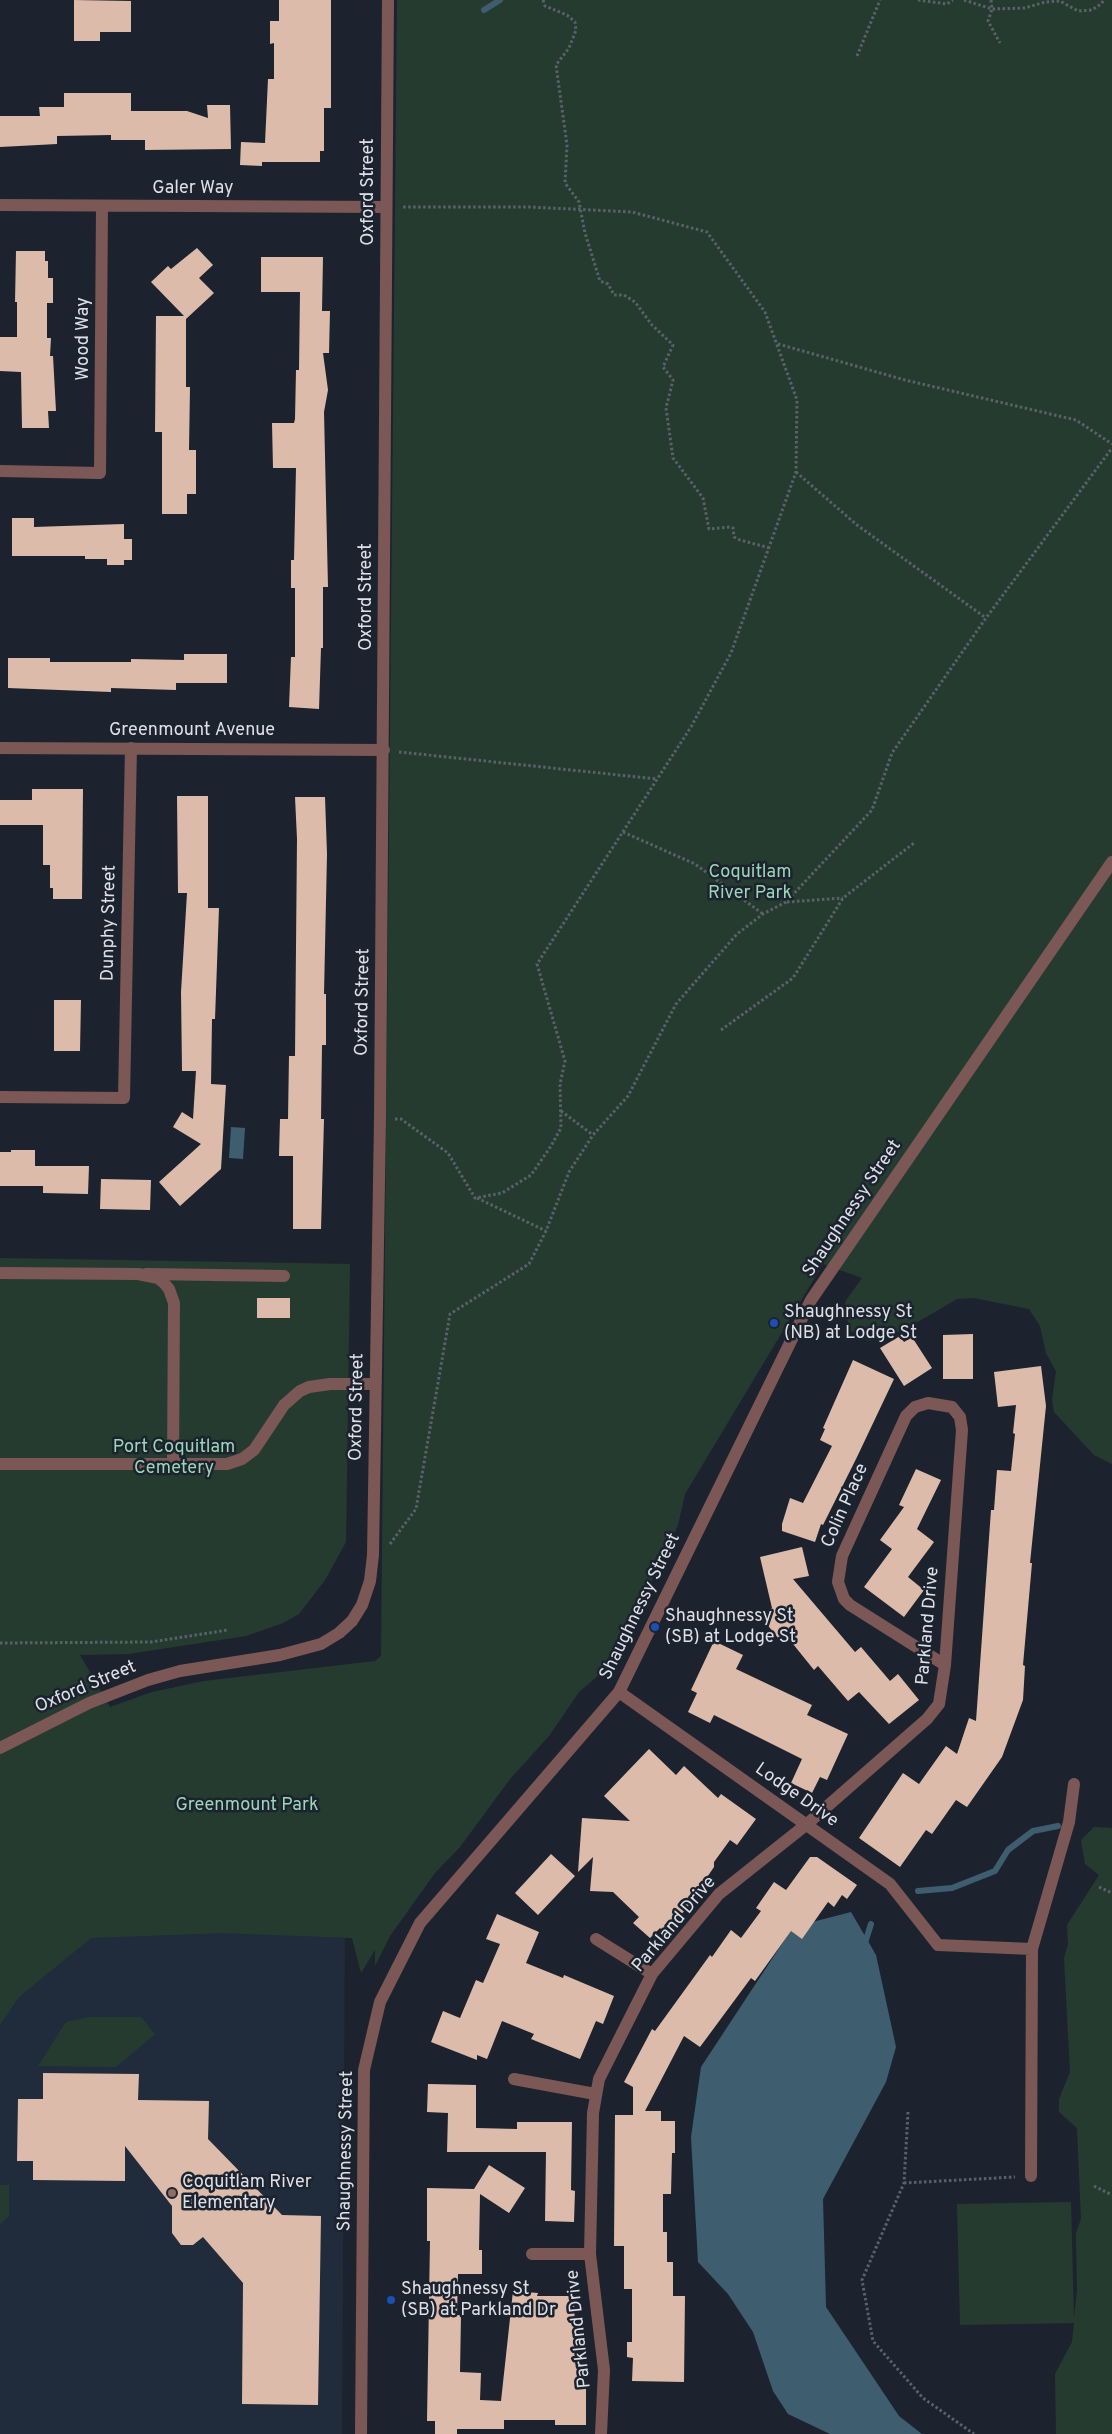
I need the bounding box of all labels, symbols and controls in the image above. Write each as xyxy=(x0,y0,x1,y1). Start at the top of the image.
street label: Oxford Street xyxy=(358,138,380,246)
street label: Galer Way xyxy=(152,178,234,200)
street label: Wood Way xyxy=(73,297,95,381)
street label: Oxford Street xyxy=(356,543,378,651)
street label: Greenmount Avenue xyxy=(109,720,275,742)
park label: Coquitlam River Park xyxy=(708,862,792,904)
street label: Dunphy Street xyxy=(98,865,122,981)
street label: Oxford Street xyxy=(352,948,376,1056)
street label: Shaughnessy Street xyxy=(799,1136,907,1282)
place label: Shaughnessy St (NB) at Lodge St xyxy=(784,1302,917,1345)
marker: Shaughnessy St (NB) at Lodge St xyxy=(768,1317,780,1329)
street label: Oxford Street xyxy=(346,1353,370,1461)
park label: Port Coquitlam Cemetery xyxy=(113,1437,235,1480)
street label: Colin Place xyxy=(818,1460,874,1552)
street label: Shaughnessy Street xyxy=(596,1530,686,1684)
street label: Parkland Drive xyxy=(913,1566,945,1686)
place label: Shaughnessy St (SB) at Lodge St xyxy=(665,1606,796,1648)
marker: Shaughnessy St (SB) at Lodge St xyxy=(649,1621,661,1633)
street label: Oxford Street xyxy=(32,1657,140,1719)
street label: Lodge Drive xyxy=(750,1759,842,1833)
park label: Greenmount Park xyxy=(175,1795,319,1817)
street label: Parkland Drive xyxy=(628,1872,722,1978)
street label: Shaughnessy Street xyxy=(335,2070,359,2232)
place label: Coquitlam River Elementary xyxy=(182,2172,312,2214)
marker: Coquitlam River Elementary xyxy=(166,2187,178,2199)
street label: Parkland Drive xyxy=(563,2269,597,2389)
place label: Shaughnessy St (SB) at Parkland Dr xyxy=(401,2279,556,2322)
marker: Shaughnessy St (SB) at Parkland Dr xyxy=(385,2294,397,2306)

